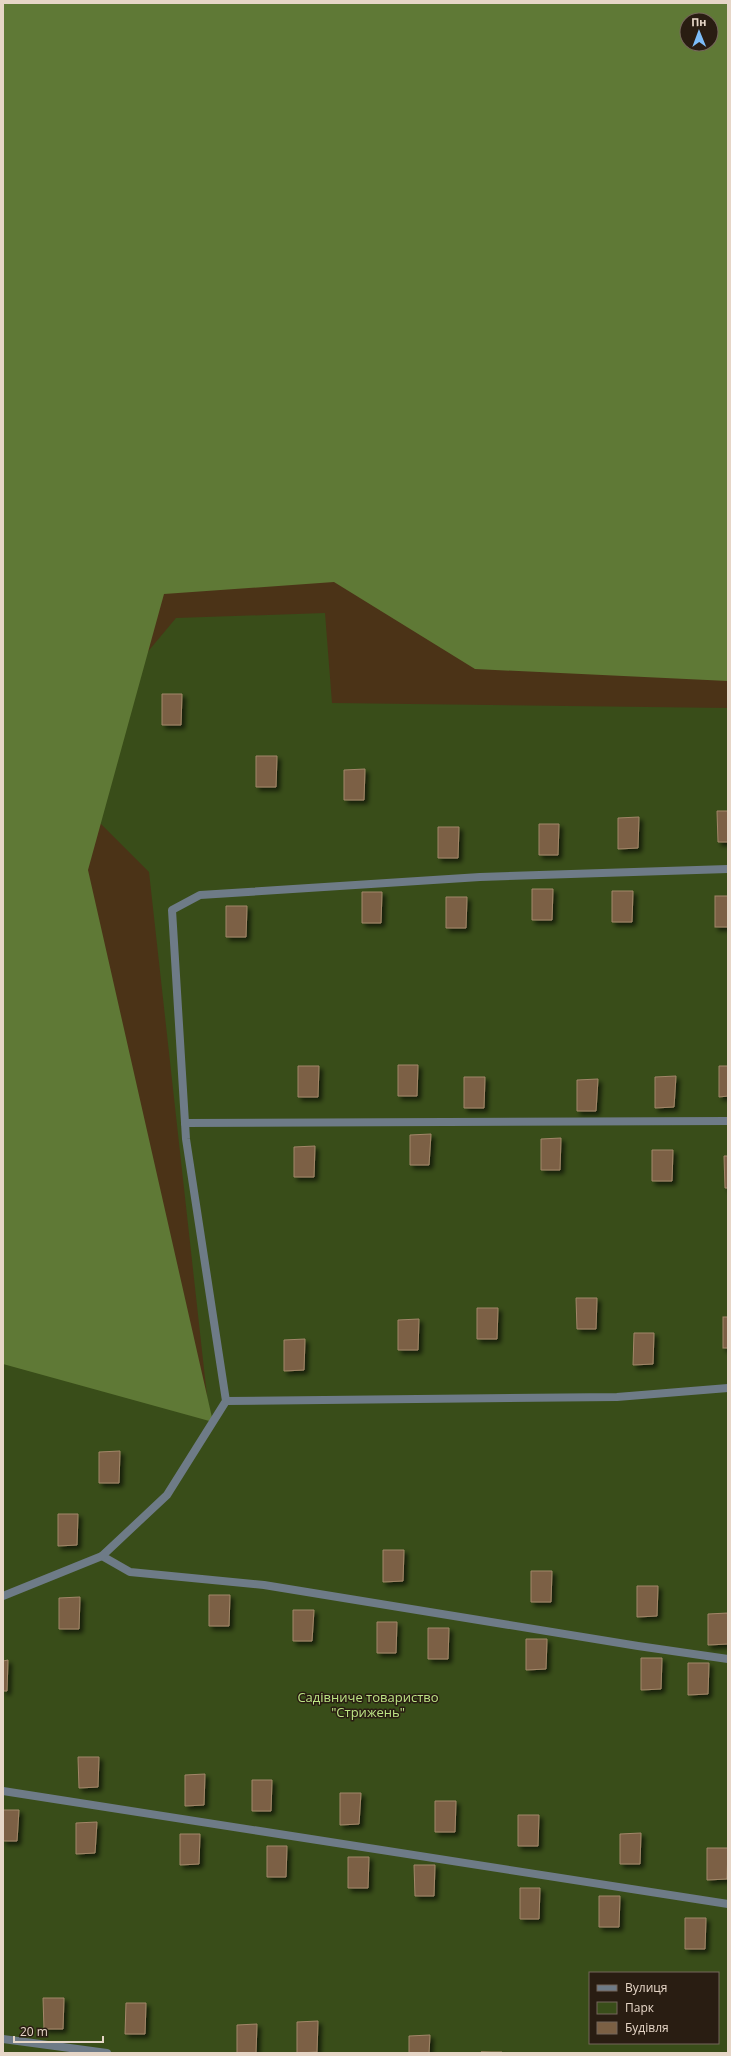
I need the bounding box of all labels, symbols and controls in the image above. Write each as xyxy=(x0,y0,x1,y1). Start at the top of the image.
north arrow xyxy=(679,12,719,52)
text: Пн xyxy=(691,14,707,29)
park label: Садівниче товариство "Стрижень" xyxy=(297,1688,439,1721)
legend xyxy=(589,1972,719,2044)
text: Вулиця xyxy=(625,1979,667,1996)
text: Парк xyxy=(625,1999,655,2016)
scale bar xyxy=(14,2018,103,2044)
text: Будівля xyxy=(625,2019,669,2036)
text: 20 m xyxy=(20,2023,48,2040)

